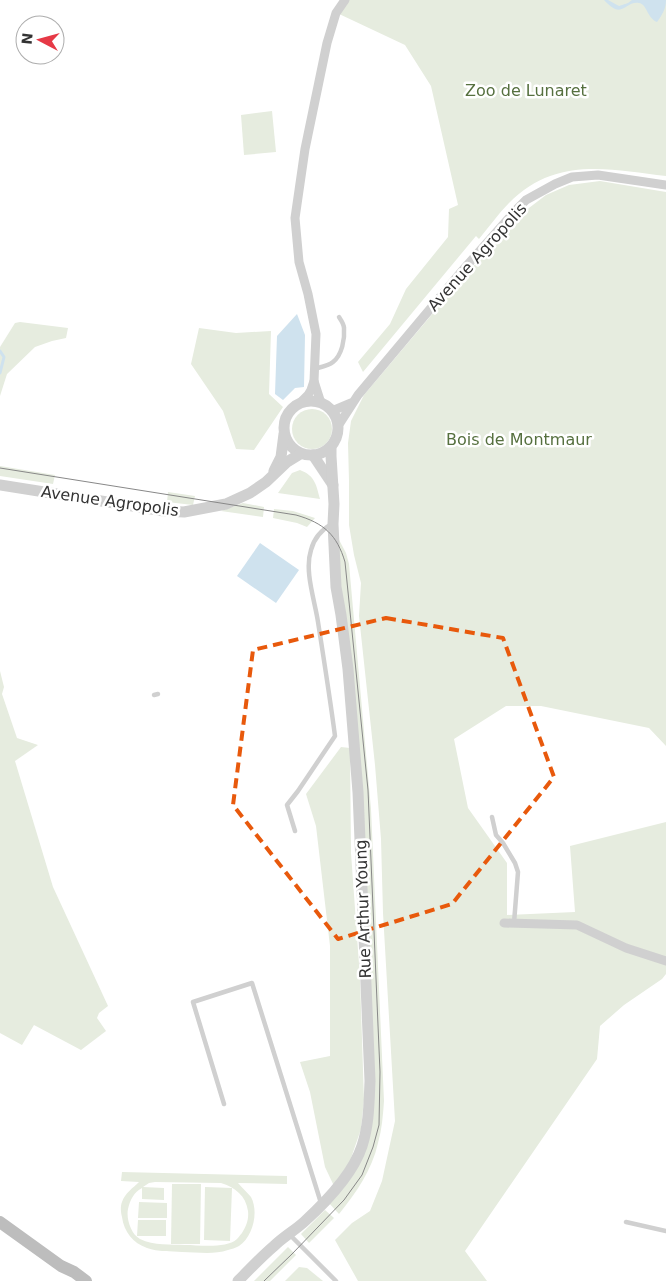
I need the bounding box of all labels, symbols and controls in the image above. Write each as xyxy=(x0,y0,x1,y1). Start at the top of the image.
north arrow xyxy=(15,15,65,65)
text: N xyxy=(19,32,36,45)
park label: Zoo de Lunaret xyxy=(465,81,587,100)
street label: Avenue Agropolis xyxy=(423,199,531,315)
park label: Bois de Montmaur xyxy=(446,430,592,449)
street label: Avenue Agropolis xyxy=(40,482,180,520)
street label: Rue Arthur Young xyxy=(351,839,375,979)

